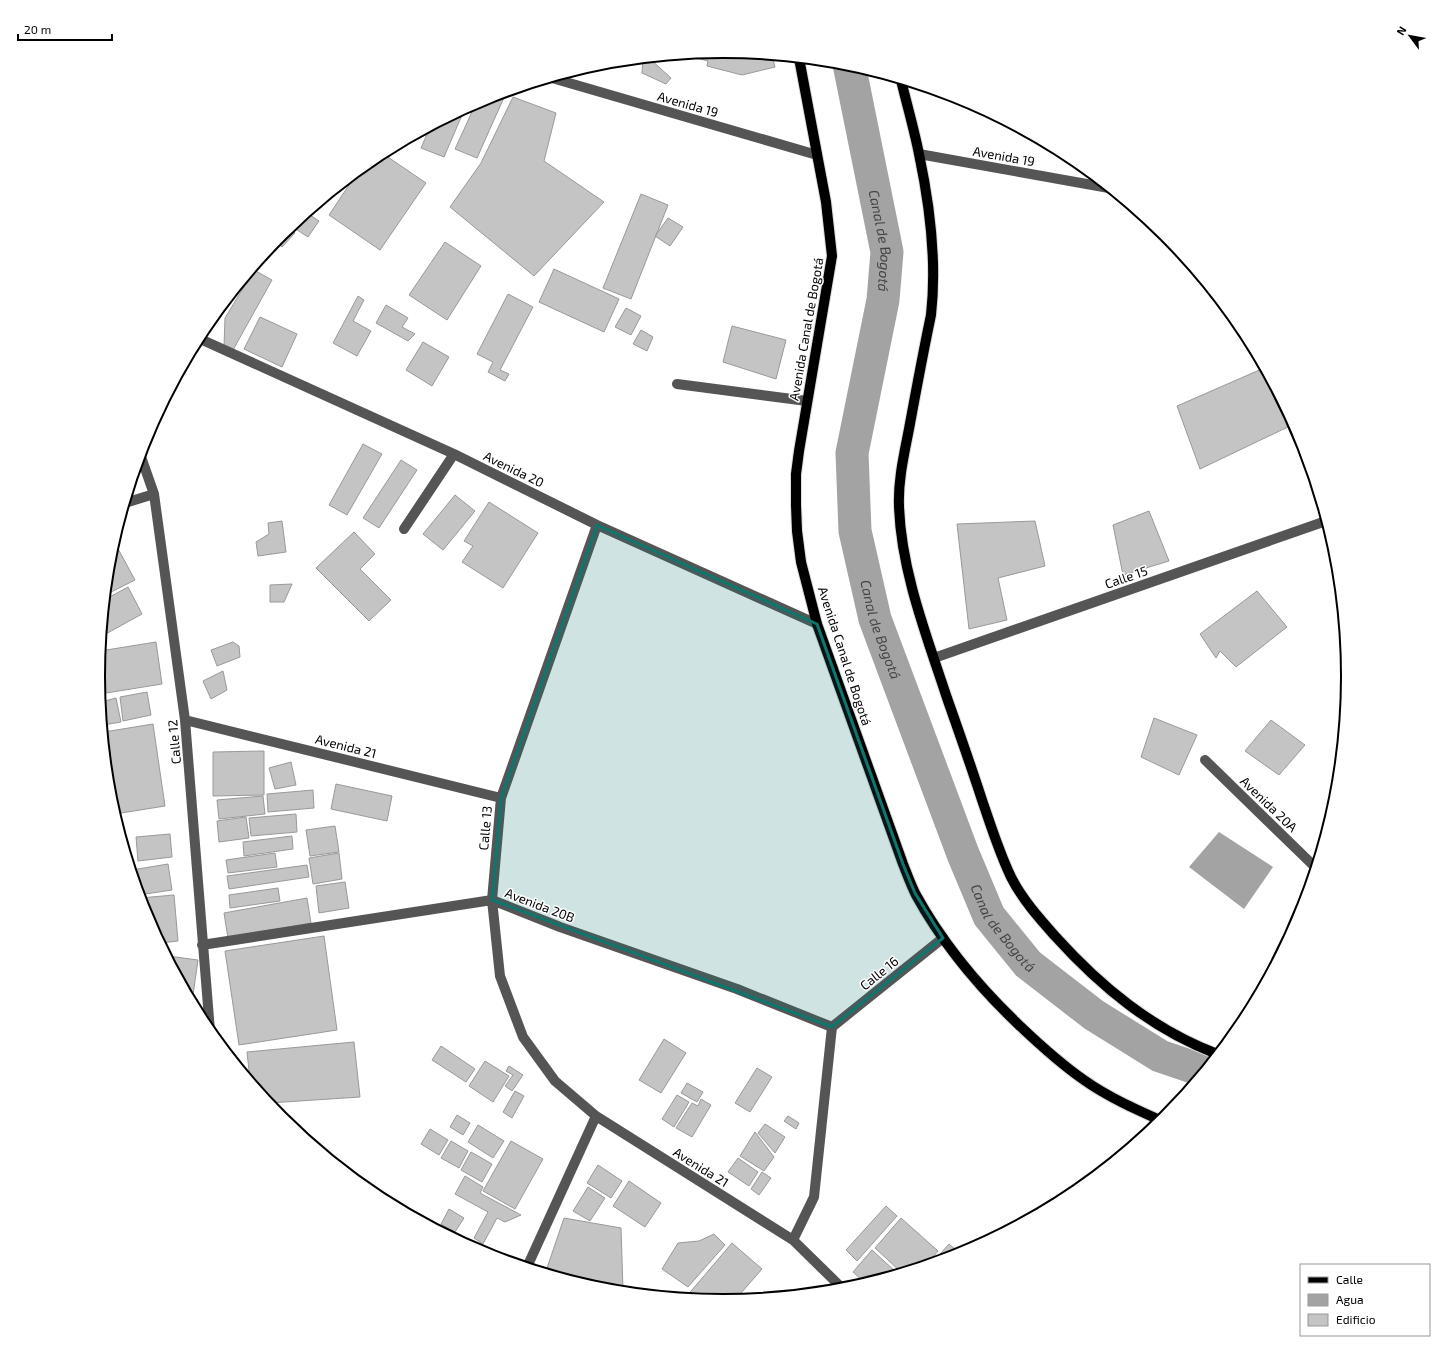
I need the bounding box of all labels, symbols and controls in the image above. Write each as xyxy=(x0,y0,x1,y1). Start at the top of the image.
scale bar xyxy=(18,16,112,42)
north arrow xyxy=(1390,16,1430,56)
text: 20 m xyxy=(24,22,51,36)
text: N xyxy=(1393,24,1409,37)
street label: Avenida 19 xyxy=(656,88,720,120)
street label: Avenida 19 xyxy=(972,143,1036,169)
water label: Canal de Bogotá xyxy=(866,188,896,292)
street label: Avenida Canal de Bogotá xyxy=(786,256,826,402)
street label: Avenida 20 xyxy=(481,448,547,490)
street label: Calle 15 xyxy=(1102,562,1150,592)
water label: Canal de Bogotá xyxy=(858,578,905,681)
street label: Avenida Canal de Bogotá xyxy=(815,585,875,727)
street label: Calle 12 xyxy=(164,719,184,765)
street label: Avenida 21 xyxy=(314,731,378,761)
street label: Avenida 20A xyxy=(1237,773,1301,835)
street label: Calle 13 xyxy=(475,805,495,851)
water label: Canal de Bogotá xyxy=(968,881,1039,975)
street label: Avenida 20B xyxy=(503,884,577,926)
street label: Calle 16 xyxy=(857,953,901,993)
street label: Avenida 21 xyxy=(670,1144,732,1190)
legend xyxy=(1300,1264,1430,1336)
text: Calle xyxy=(1336,1272,1363,1286)
text: Agua xyxy=(1336,1292,1364,1306)
text: Edificio xyxy=(1336,1312,1376,1326)

